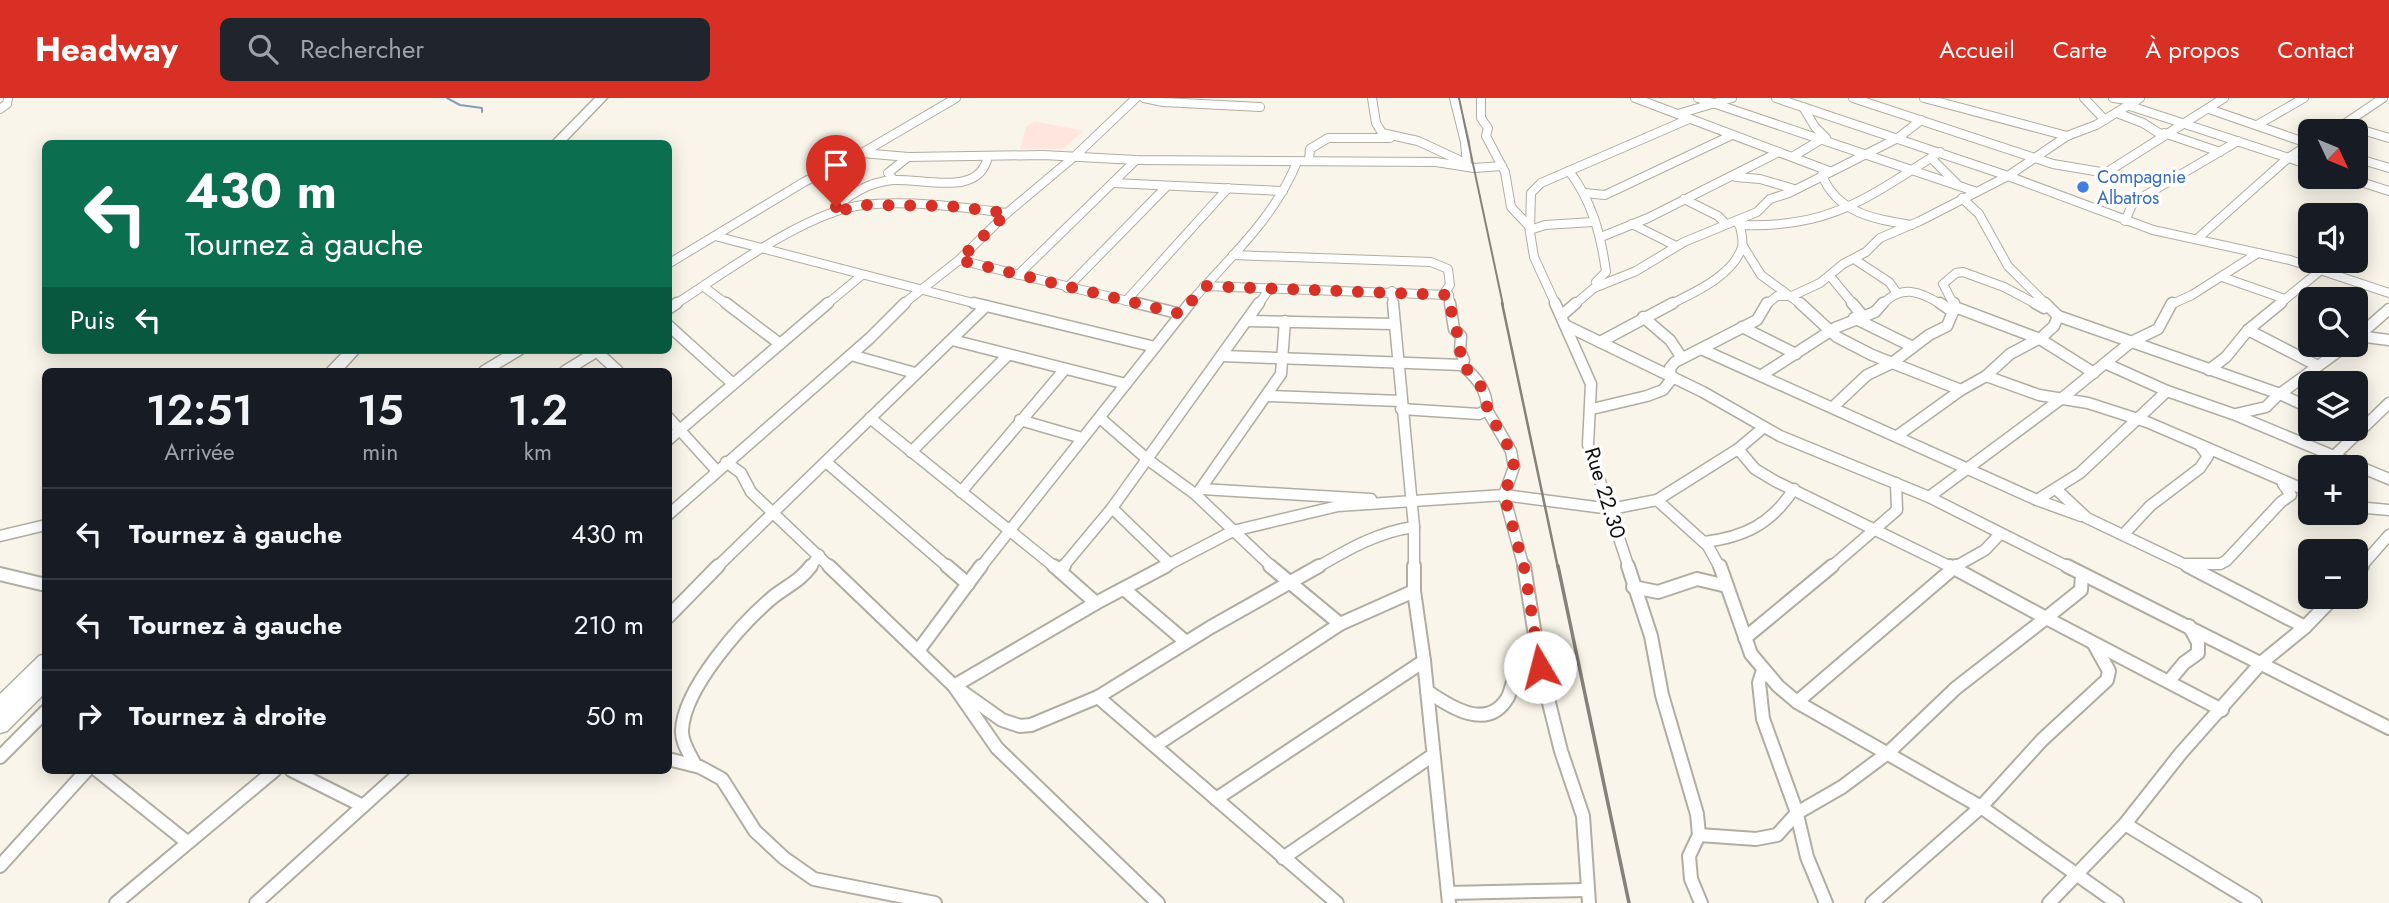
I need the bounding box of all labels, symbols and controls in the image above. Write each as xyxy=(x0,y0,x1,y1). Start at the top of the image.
search box xyxy=(220,18,710,81)
text: Headway xyxy=(35,26,178,73)
icon: search xyxy=(244,30,282,68)
text: Rechercher xyxy=(300,30,424,68)
text: Accueil xyxy=(1939,32,2015,67)
text: Carte xyxy=(2053,32,2107,67)
text: À propos xyxy=(2145,32,2239,67)
text: Contact xyxy=(2277,32,2354,67)
north arrow xyxy=(2298,119,2368,189)
map controls xyxy=(2298,119,2368,609)
pin xyxy=(806,135,866,207)
icon: arrive xyxy=(817,146,855,184)
text: 430 m xyxy=(185,156,337,226)
place label: Compagnie Albatros xyxy=(2097,164,2186,211)
icon: left xyxy=(70,168,161,259)
marker: Compagnie Albatros xyxy=(2075,179,2091,195)
button: sound xyxy=(2298,203,2368,273)
text: Tournez à gauche xyxy=(185,221,423,267)
button: search xyxy=(2298,287,2368,357)
text: Puis xyxy=(70,301,115,339)
icon: left xyxy=(129,301,167,339)
button: layers xyxy=(2298,371,2368,441)
text: 12:51 xyxy=(146,380,253,441)
text: 15 xyxy=(357,380,404,441)
text: 1.2 xyxy=(508,380,568,441)
text: Arrivée xyxy=(164,435,235,469)
text: min xyxy=(362,435,398,469)
text: km xyxy=(524,435,552,469)
street label: Rue 22.30 xyxy=(1577,444,1633,542)
button: + xyxy=(2298,455,2368,525)
icon: left xyxy=(70,515,108,553)
text: Tournez à gauche xyxy=(129,515,342,553)
text: 430 m xyxy=(571,515,644,553)
button: − xyxy=(2298,539,2368,609)
icon: left xyxy=(70,606,108,644)
text: Tournez à gauche xyxy=(129,606,342,644)
text: 210 m xyxy=(574,606,644,644)
position arrow xyxy=(1503,630,1577,704)
icon: right xyxy=(70,697,108,735)
text: Tournez à droite xyxy=(129,697,327,735)
text: 50 m xyxy=(586,697,644,735)

